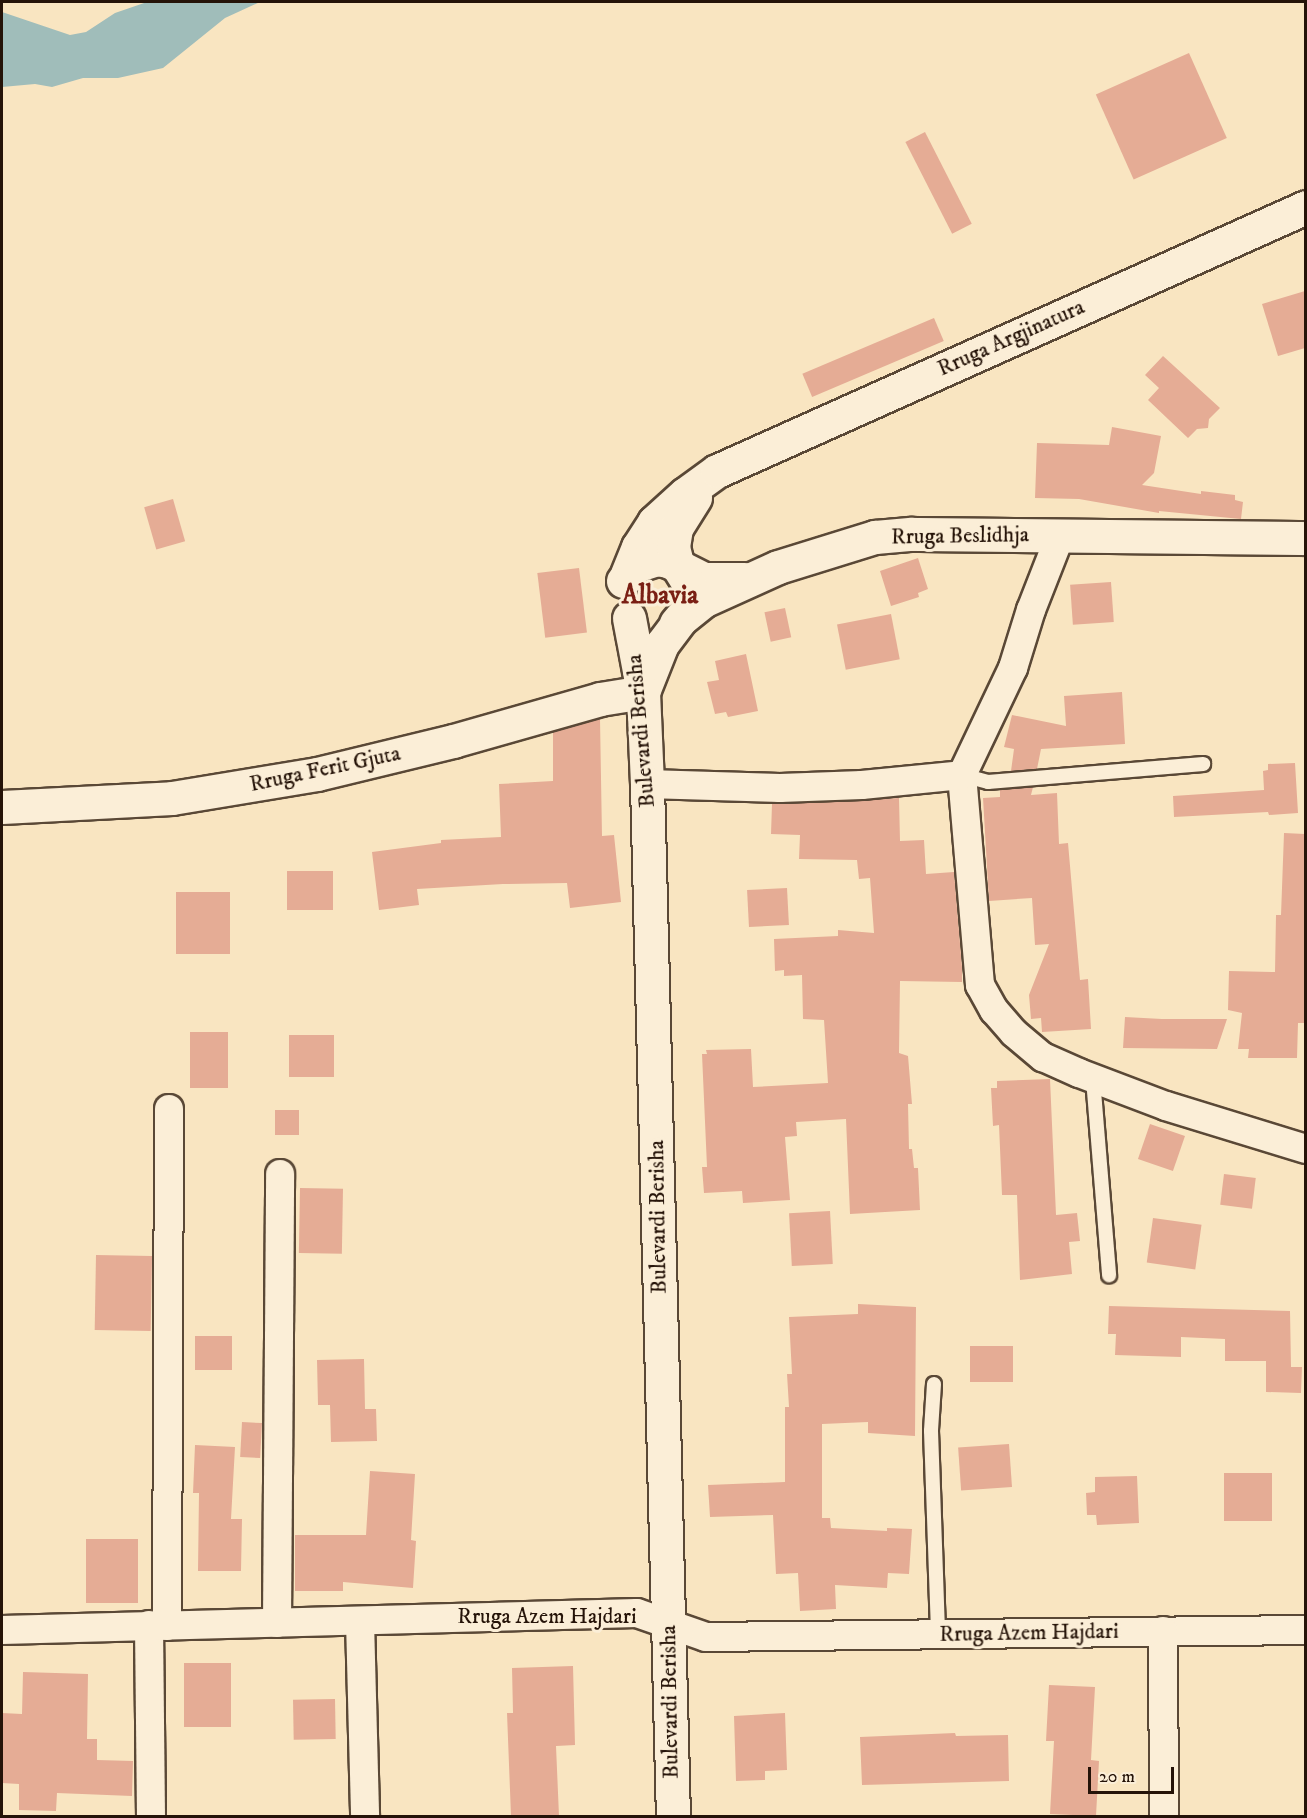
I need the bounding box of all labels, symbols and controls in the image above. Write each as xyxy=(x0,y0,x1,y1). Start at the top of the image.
street label: Rruga Argjinatura xyxy=(933,294,1089,382)
street label: Rruga Beslidhja xyxy=(891,522,1029,550)
district label: Albavia xyxy=(622,580,698,612)
street label: Bulevardi Berisha xyxy=(621,653,661,809)
street label: Rruga Ferit Gjuta xyxy=(247,740,403,798)
street label: Bulevardi Berisha xyxy=(643,1140,673,1294)
street label: Rruga Azem Hajdari xyxy=(457,1604,637,1630)
street label: Rruga Azem Hajdari xyxy=(939,1618,1119,1648)
street label: Bulevardi Berisha xyxy=(655,1625,685,1779)
scale bar xyxy=(1091,1755,1176,1793)
text: 20 m xyxy=(1099,1766,1135,1788)

